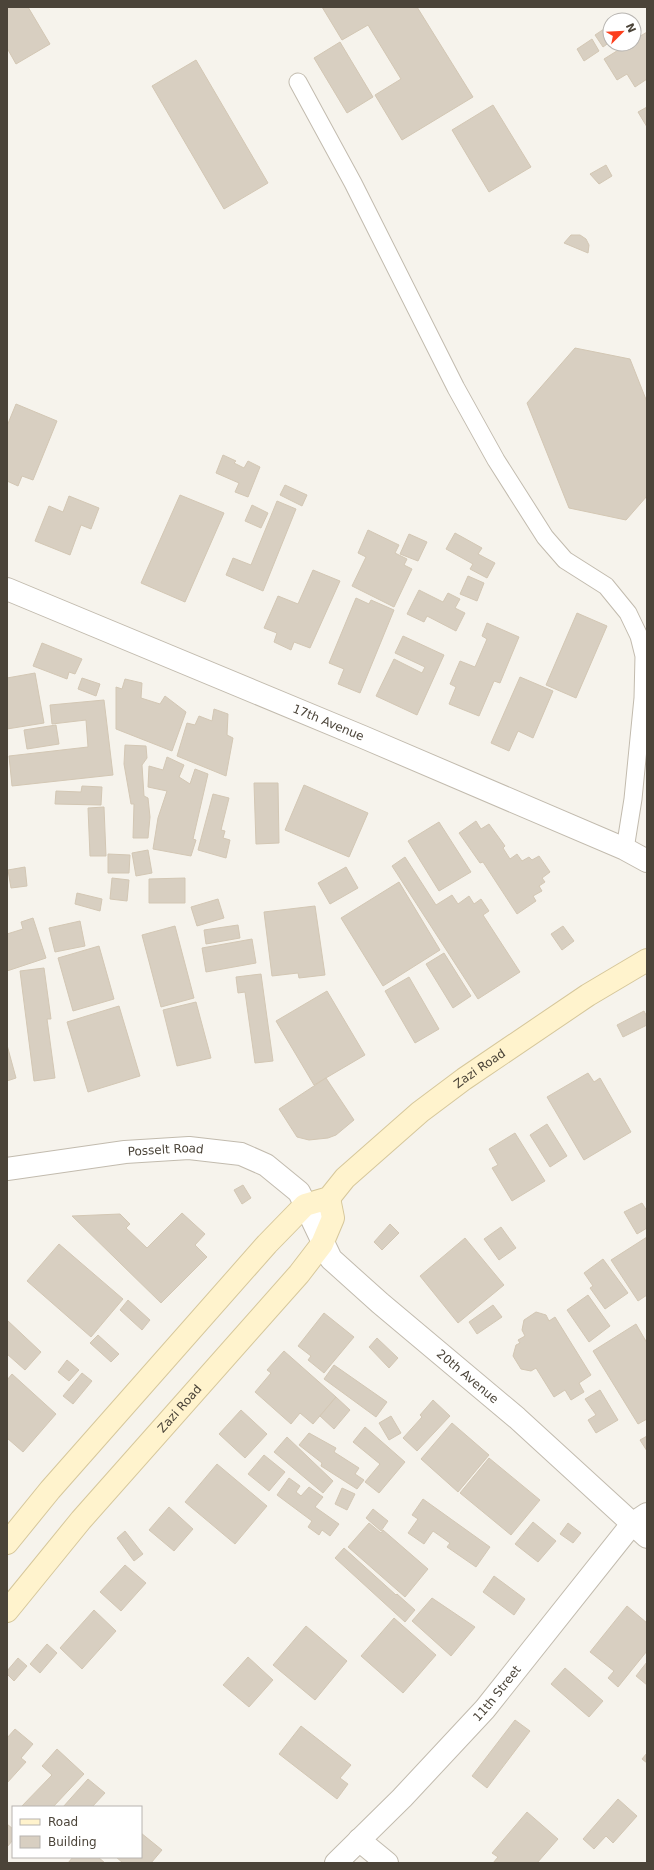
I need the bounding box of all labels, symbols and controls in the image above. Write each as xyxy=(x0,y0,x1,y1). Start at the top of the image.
north arrow xyxy=(602,12,642,52)
text: N xyxy=(623,21,638,35)
street label: 17th Avenue xyxy=(291,702,366,744)
street label: Zazi Road xyxy=(451,1046,508,1091)
street label: Posselt Road xyxy=(127,1141,204,1159)
street label: 20th Avenue xyxy=(434,1347,501,1406)
street label: Zazi Road xyxy=(155,1382,205,1436)
street label: 11th Street xyxy=(470,1662,524,1724)
legend xyxy=(12,1806,142,1858)
text: Road xyxy=(48,1815,78,1829)
text: Building xyxy=(48,1835,97,1849)

